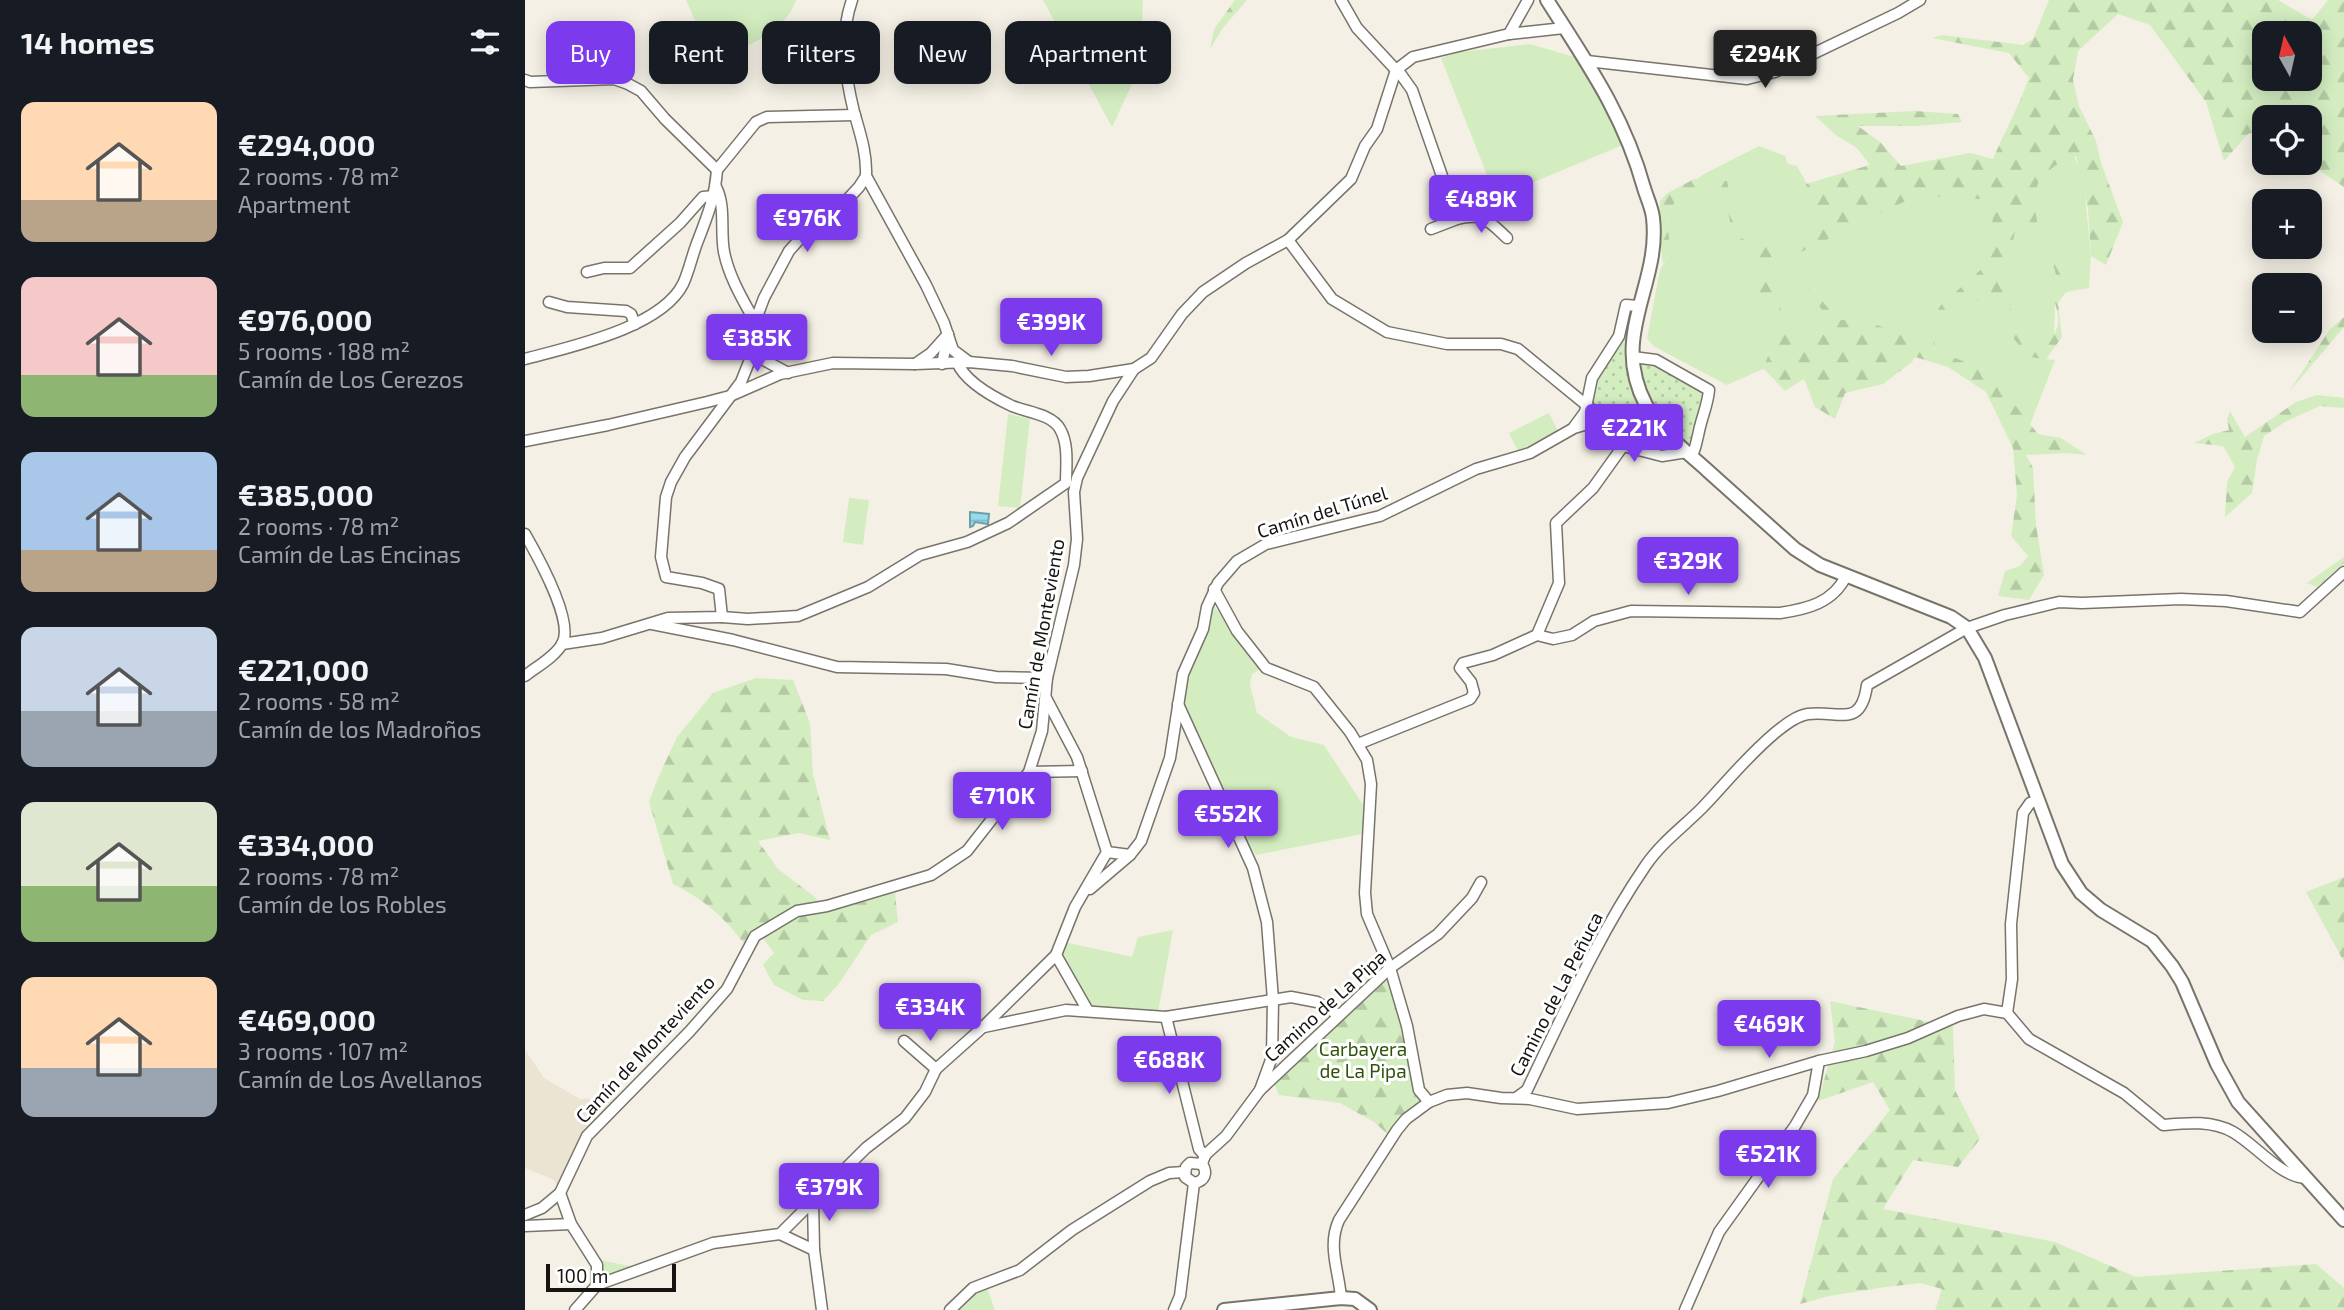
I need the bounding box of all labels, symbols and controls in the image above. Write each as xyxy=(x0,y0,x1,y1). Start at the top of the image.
chip: Buy xyxy=(546,21,635,84)
chip: Rent xyxy=(649,21,748,84)
chip: Filters xyxy=(762,21,880,84)
chip: New xyxy=(894,21,991,84)
chip: Apartment xyxy=(1005,21,1171,84)
north arrow xyxy=(2252,21,2322,91)
map controls xyxy=(2252,21,2322,343)
icon: filters xyxy=(466,23,504,61)
text: 14 homes xyxy=(21,24,155,60)
pin: €294K xyxy=(1716,31,1814,90)
text: €294K xyxy=(1730,39,1800,67)
button: locate xyxy=(2252,105,2322,175)
text: €294,000 xyxy=(238,126,376,162)
icon: home xyxy=(77,130,161,214)
text: 2 rooms · 78 m² xyxy=(238,162,399,190)
pin: €489K xyxy=(1432,176,1530,235)
text: €489K xyxy=(1445,184,1517,212)
button: + xyxy=(2252,189,2322,259)
text: Apartment xyxy=(238,190,351,218)
pin: €976K xyxy=(758,194,856,254)
text: €976K xyxy=(773,203,841,231)
button: − xyxy=(2252,273,2322,343)
pin: €399K xyxy=(1002,298,1100,358)
text: €976,000 xyxy=(238,301,373,337)
icon: home xyxy=(77,305,161,389)
text: €399K xyxy=(1016,307,1086,335)
pin: €385K xyxy=(708,314,806,374)
text: €385K xyxy=(722,323,792,351)
text: 5 rooms · 188 m² xyxy=(238,337,410,365)
text: Camín de Los Cerezos xyxy=(238,365,464,393)
pin: €221K xyxy=(1585,405,1683,464)
text: €221K xyxy=(1601,413,1667,441)
text: €385,000 xyxy=(238,476,374,512)
icon: home xyxy=(77,480,161,564)
street label: Camín del Túnel xyxy=(1254,481,1390,542)
text: 2 rooms · 78 m² xyxy=(238,512,399,540)
street label: Camín de Monteviento xyxy=(1012,537,1069,731)
pin: €329K xyxy=(1639,538,1737,597)
text: Camín de Las Encinas xyxy=(238,540,461,568)
text: €329K xyxy=(1653,546,1723,574)
text: €221,000 xyxy=(238,651,369,687)
icon: home xyxy=(77,655,161,739)
text: 2 rooms · 58 m² xyxy=(238,687,400,715)
text: Camín de los Madroños xyxy=(238,715,482,743)
pin: €710K xyxy=(953,772,1051,832)
text: €710K xyxy=(969,781,1035,809)
pin: €552K xyxy=(1179,790,1277,850)
text: €552K xyxy=(1194,799,1262,827)
text: €334,000 xyxy=(238,826,374,862)
icon: home xyxy=(77,830,161,914)
text: 2 rooms · 78 m² xyxy=(238,862,399,890)
text: Camín de los Robles xyxy=(238,890,447,918)
street label: Camino de La Peñuca xyxy=(1504,908,1607,1080)
street label: Camino de La Pipa xyxy=(1259,945,1390,1066)
street label: Camín de Monteviento xyxy=(570,970,719,1127)
pin: €334K xyxy=(881,984,979,1043)
text: €334K xyxy=(895,992,965,1020)
pin: €469K xyxy=(1720,1000,1818,1060)
text: €469,000 xyxy=(238,1001,376,1037)
icon: home xyxy=(77,1005,161,1089)
text: €469K xyxy=(1733,1009,1805,1037)
pin: €688K xyxy=(1120,1036,1218,1096)
text: 3 rooms · 107 m² xyxy=(238,1037,408,1065)
park label: Carbayera de La Pipa xyxy=(1319,1037,1407,1082)
text: €688K xyxy=(1133,1045,1205,1073)
text: Camín de Los Avellanos xyxy=(238,1065,483,1093)
pin: €521K xyxy=(1719,1130,1817,1190)
text: €521K xyxy=(1735,1139,1801,1167)
pin: €379K xyxy=(780,1164,878,1223)
text: €379K xyxy=(795,1172,863,1200)
scale bar xyxy=(546,1261,675,1293)
text: 100 m xyxy=(557,1264,608,1287)

